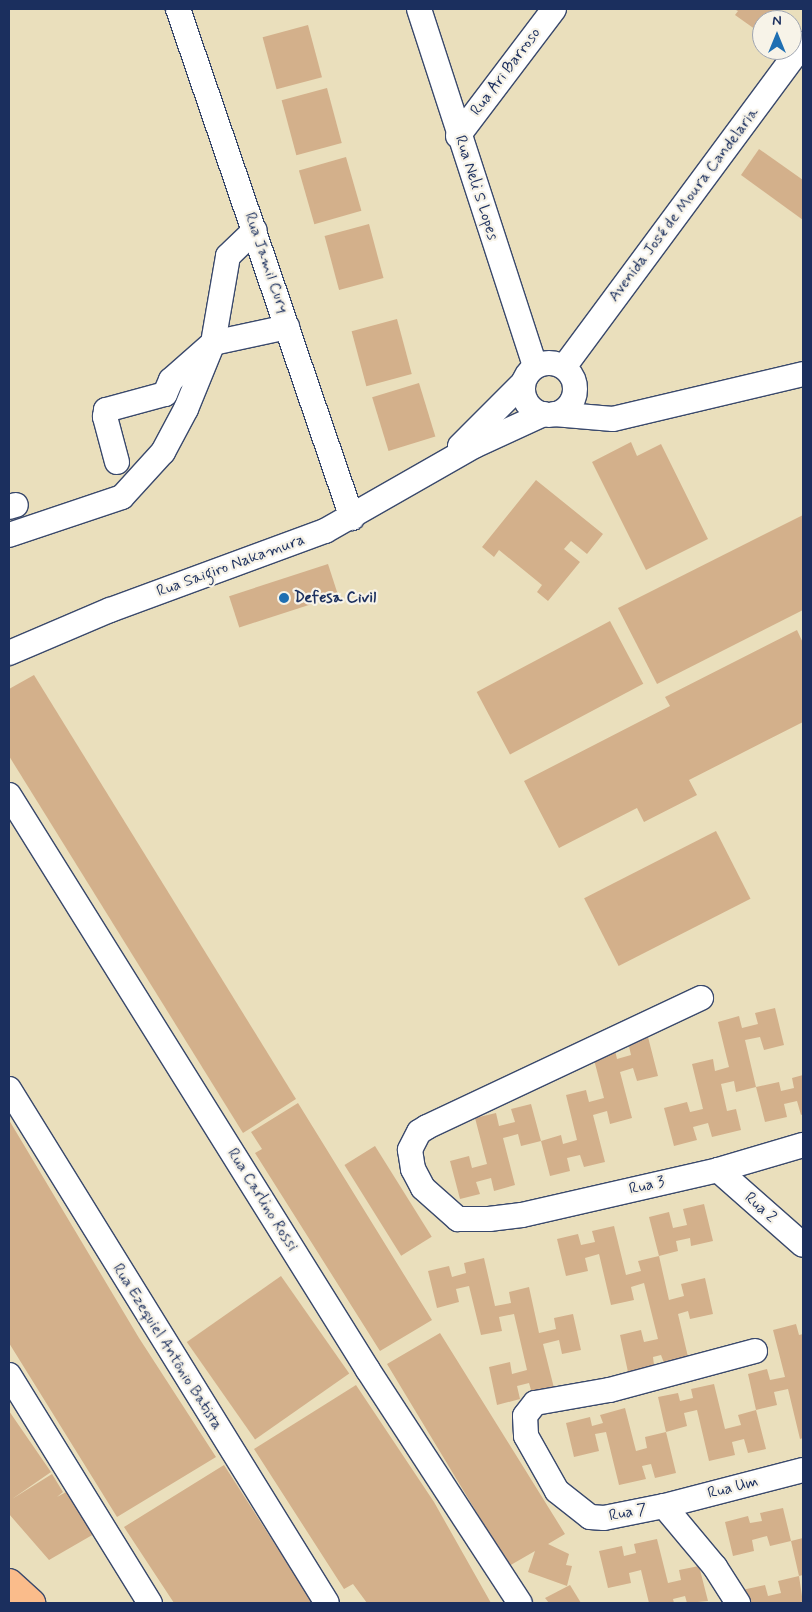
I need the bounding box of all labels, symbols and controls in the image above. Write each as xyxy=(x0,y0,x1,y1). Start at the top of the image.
north arrow xyxy=(752,10,802,60)
text: N xyxy=(772,12,782,30)
street label: Rua Ari Barroso xyxy=(467,24,545,120)
street label: Avenida José de Moura Candelaria xyxy=(606,106,762,304)
street label: Rua Neli S Lopes xyxy=(450,132,502,244)
street label: Rua Jamil Cury xyxy=(240,210,292,316)
street label: Rua Saigiro Nakamura xyxy=(155,530,307,602)
place label: Defesa Civil xyxy=(294,588,376,608)
marker: Defesa Civil xyxy=(278,592,290,604)
street label: Rua Carlino Rossi xyxy=(223,1145,301,1255)
street label: Rua 3 xyxy=(627,1173,667,1199)
street label: Rua 2 xyxy=(740,1189,780,1227)
street label: Rua Ezequiel Antônio Batista xyxy=(108,1261,226,1433)
street label: Rua Um xyxy=(706,1472,760,1504)
street label: Rua 7 xyxy=(607,1500,649,1526)

